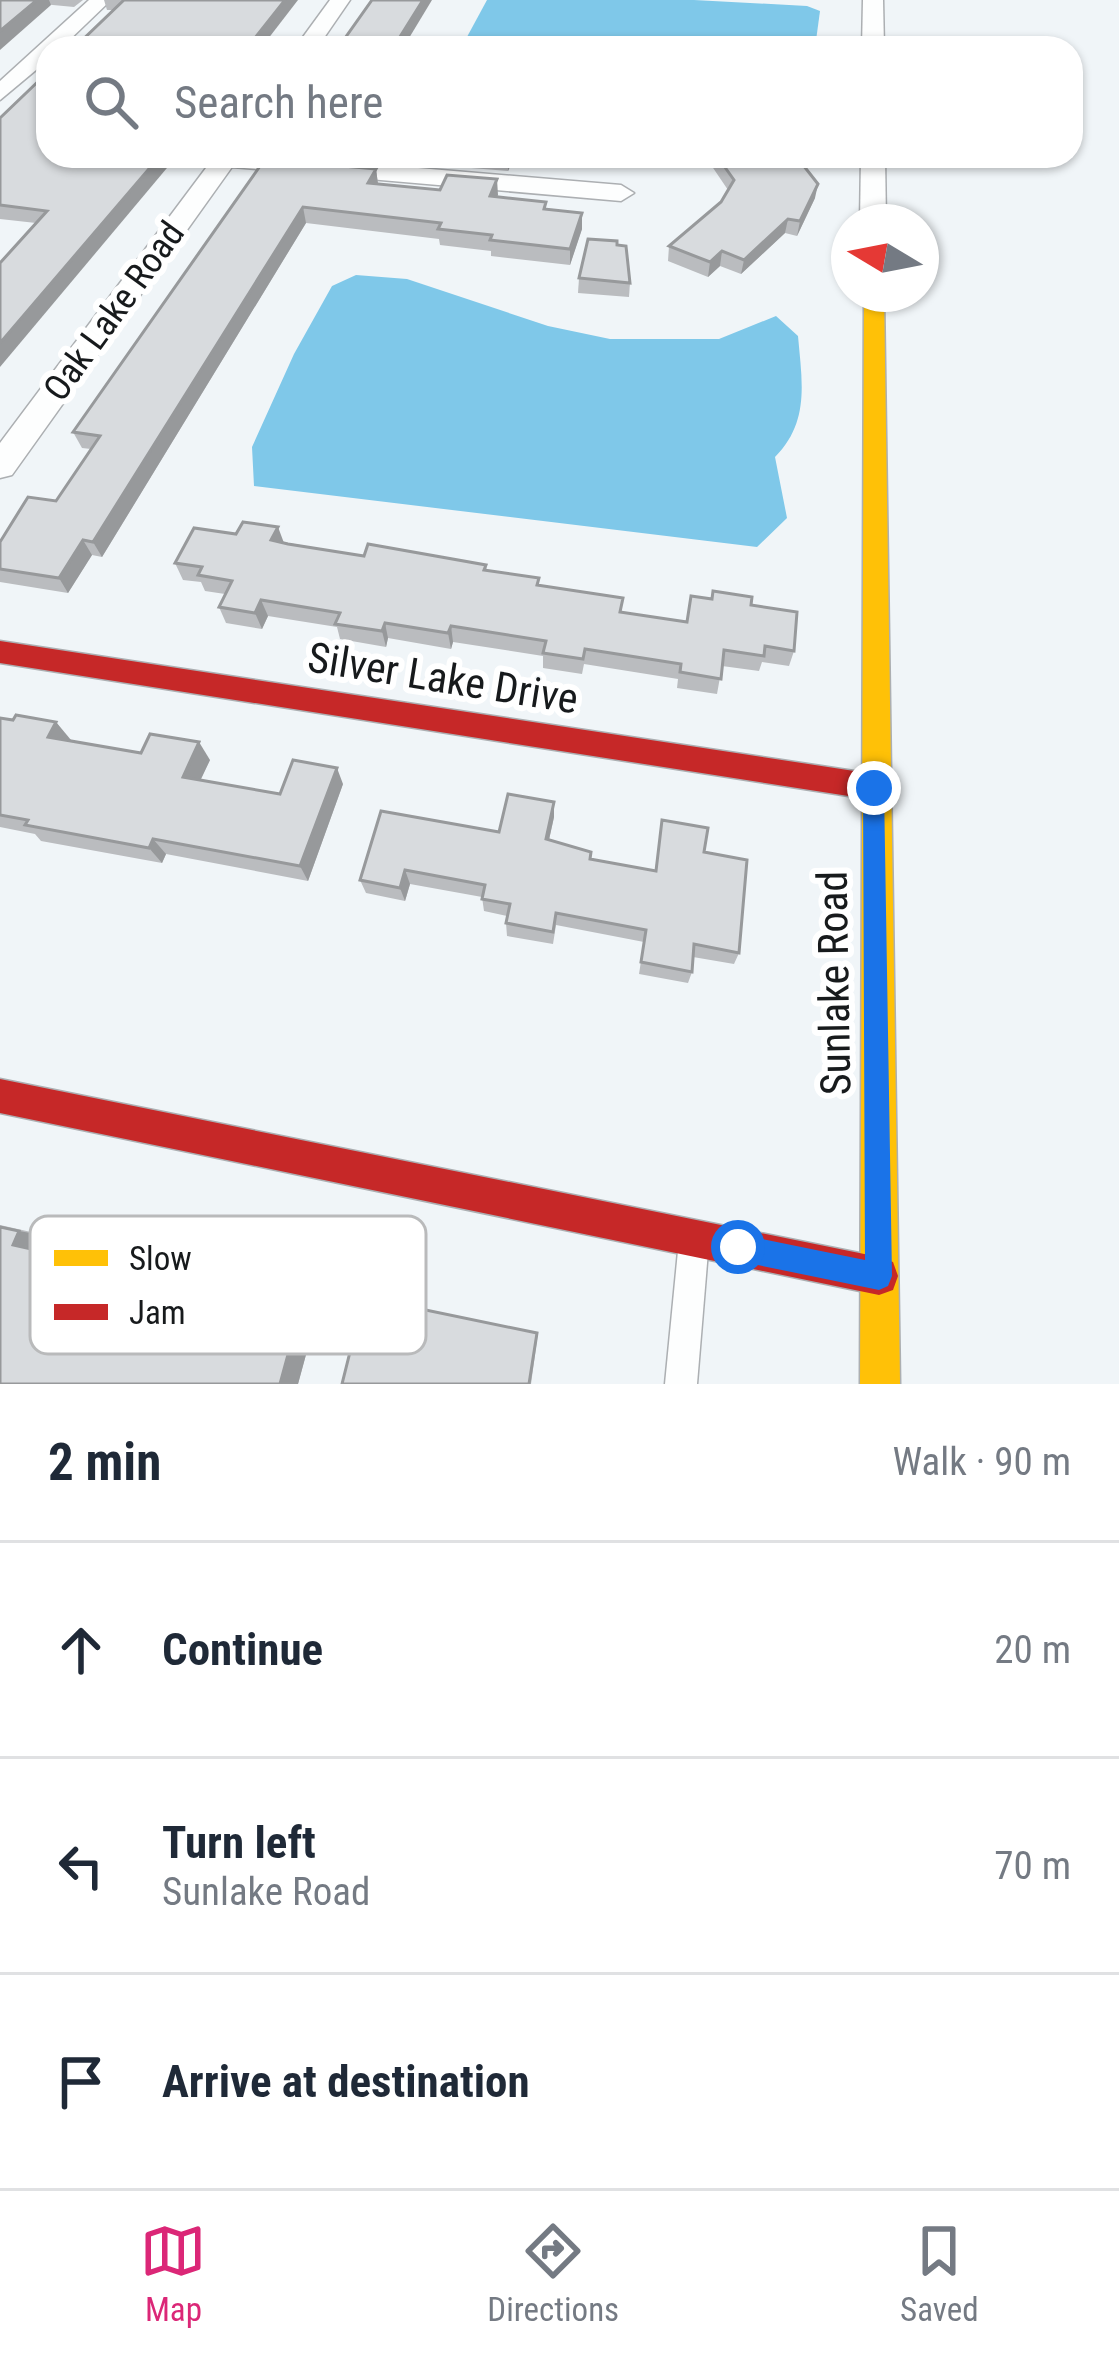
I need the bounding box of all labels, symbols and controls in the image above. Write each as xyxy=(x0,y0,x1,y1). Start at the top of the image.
search box xyxy=(36,36,1083,168)
icon: search xyxy=(78,69,144,135)
text: Search here xyxy=(174,76,383,129)
north arrow xyxy=(831,204,939,312)
street label: Oak Lake Road xyxy=(35,213,193,409)
street label: Silver Lake Drive xyxy=(305,632,581,724)
route end xyxy=(847,761,901,815)
street label: Sunlake Road xyxy=(808,870,860,1096)
legend xyxy=(30,1216,426,1354)
route start xyxy=(711,1220,765,1274)
text: Slow xyxy=(129,1239,192,1278)
text: Jam xyxy=(129,1293,186,1332)
text: 2 min xyxy=(48,1433,161,1492)
text: Walk · 90 m xyxy=(892,1439,1071,1485)
icon: ahead xyxy=(48,1617,114,1683)
text: Continue xyxy=(162,1623,323,1676)
text: 20 m xyxy=(994,1627,1071,1673)
text: Turn left xyxy=(162,1816,316,1869)
icon: left xyxy=(48,1833,114,1899)
text: 70 m xyxy=(994,1843,1071,1889)
text: Sunlake Road xyxy=(162,1869,370,1915)
icon: arrive xyxy=(48,2049,114,2115)
text: Arrive at destination xyxy=(162,2055,530,2108)
tab: Map xyxy=(140,2218,206,2329)
tab: Directions xyxy=(487,2218,619,2329)
tab: Saved xyxy=(900,2218,979,2329)

